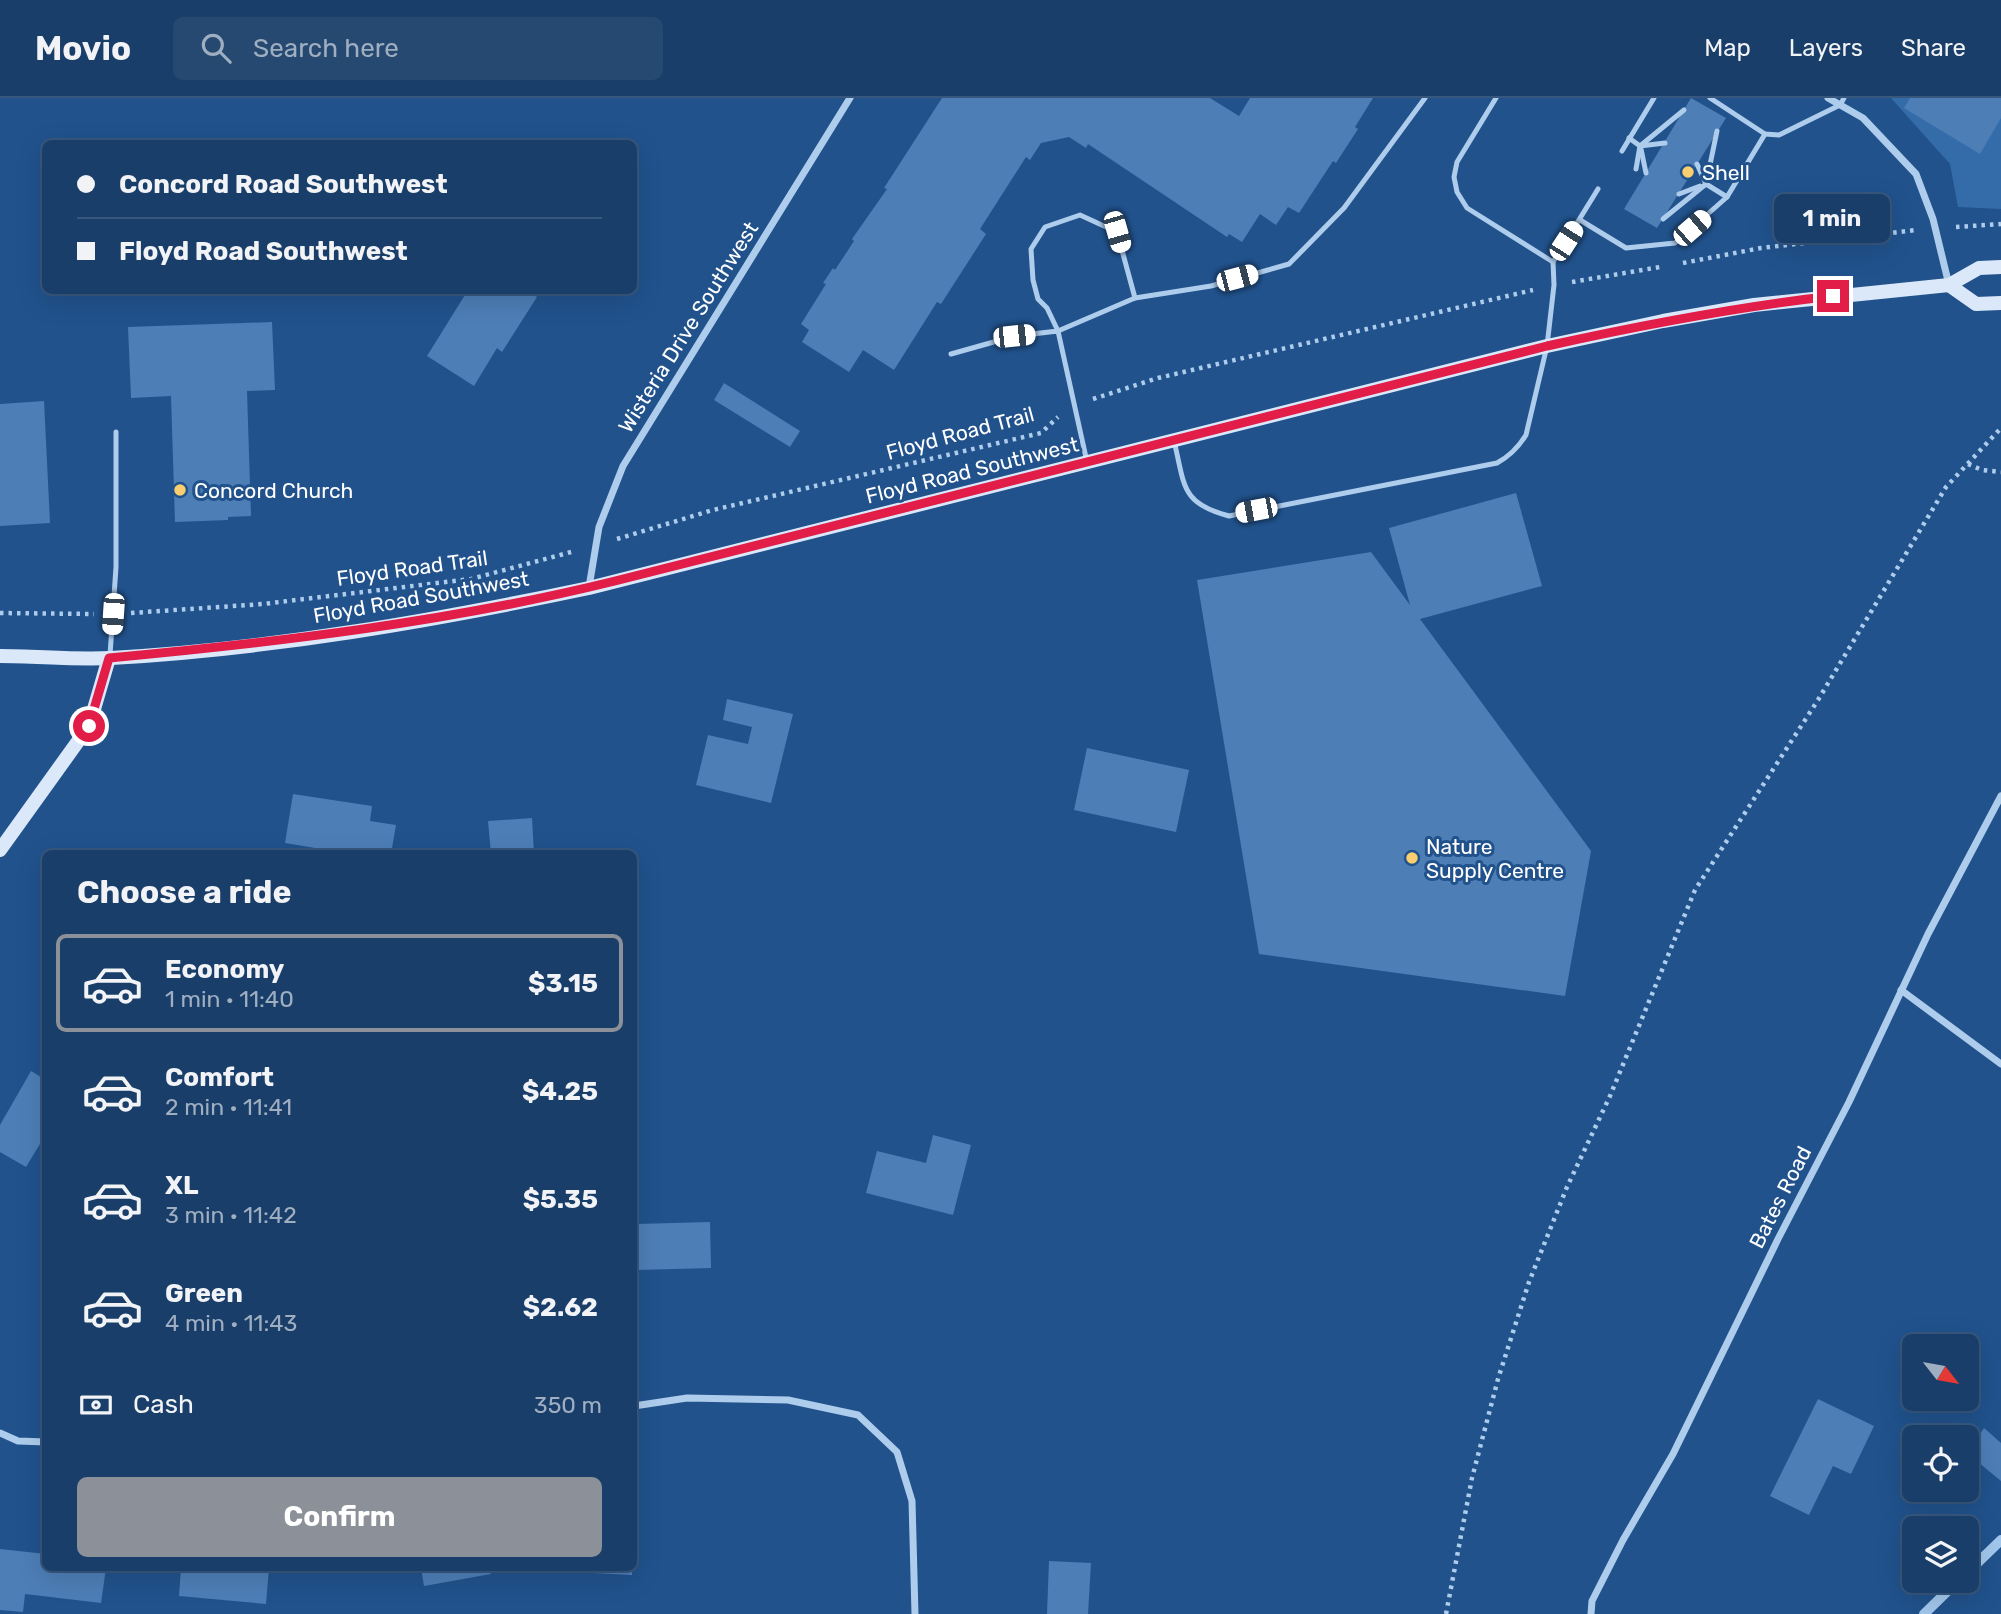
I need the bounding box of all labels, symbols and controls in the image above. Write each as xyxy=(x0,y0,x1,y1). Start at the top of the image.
search box xyxy=(173,17,663,80)
text: Movio xyxy=(35,29,131,68)
icon: search xyxy=(197,29,235,67)
text: Search here xyxy=(253,33,399,64)
text: Map xyxy=(1704,34,1751,62)
text: Layers xyxy=(1789,34,1863,62)
text: Share xyxy=(1901,34,1966,62)
place label: Shell xyxy=(1702,160,1750,185)
marker: Shell xyxy=(1680,164,1696,180)
text: Concord Road Southwest xyxy=(119,169,448,200)
callout: 1 min xyxy=(1775,194,1891,244)
text: 1 min xyxy=(1803,204,1861,232)
car xyxy=(1670,206,1715,250)
car xyxy=(1102,209,1133,255)
street label: Wisteria Drive Southwest xyxy=(613,217,763,437)
car xyxy=(1546,218,1587,264)
text: Floyd Road Southwest xyxy=(119,236,408,267)
car xyxy=(1214,262,1261,294)
route end xyxy=(1817,280,1849,312)
car xyxy=(993,323,1036,349)
street label: Floyd Road Trail xyxy=(883,401,1037,465)
street label: Floyd Road Southwest xyxy=(863,431,1081,509)
place label: Concord Church xyxy=(194,478,353,503)
marker: Concord Church xyxy=(172,482,188,498)
car xyxy=(1234,496,1279,524)
street label: Floyd Road Trail xyxy=(335,545,489,591)
street label: Floyd Road Southwest xyxy=(311,566,531,628)
car xyxy=(102,592,125,636)
route start xyxy=(73,710,105,742)
place label: Nature Supply Centre xyxy=(1426,834,1564,883)
marker: Nature Supply Centre xyxy=(1404,850,1420,866)
text: Choose a ride xyxy=(77,873,291,911)
icon: car xyxy=(81,952,144,1015)
text: Economy xyxy=(165,954,284,985)
text: $3.15 xyxy=(528,968,598,999)
text: 1 min · 11:40 xyxy=(165,985,294,1013)
icon: car xyxy=(81,1060,144,1123)
text: Comfort xyxy=(165,1062,274,1093)
text: $4.25 xyxy=(522,1076,598,1107)
text: 2 min · 11:41 xyxy=(165,1093,292,1121)
street label: Bates Road xyxy=(1744,1142,1816,1252)
icon: car xyxy=(81,1168,144,1231)
text: XL xyxy=(165,1170,198,1201)
text: $5.35 xyxy=(523,1184,598,1215)
text: 3 min · 11:42 xyxy=(165,1201,297,1229)
icon: car xyxy=(81,1276,144,1339)
text: Green xyxy=(165,1278,243,1309)
text: $2.62 xyxy=(523,1292,598,1323)
text: 4 min · 11:43 xyxy=(165,1309,297,1337)
north arrow xyxy=(1902,1334,1979,1410)
map controls xyxy=(1902,1334,1979,1593)
icon: cash xyxy=(77,1386,115,1424)
text: Cash xyxy=(133,1389,194,1420)
text: 350 m xyxy=(534,1391,602,1419)
button: locate xyxy=(1902,1425,1979,1502)
button: Confirm xyxy=(77,1477,602,1557)
button: layers xyxy=(1902,1516,1979,1593)

